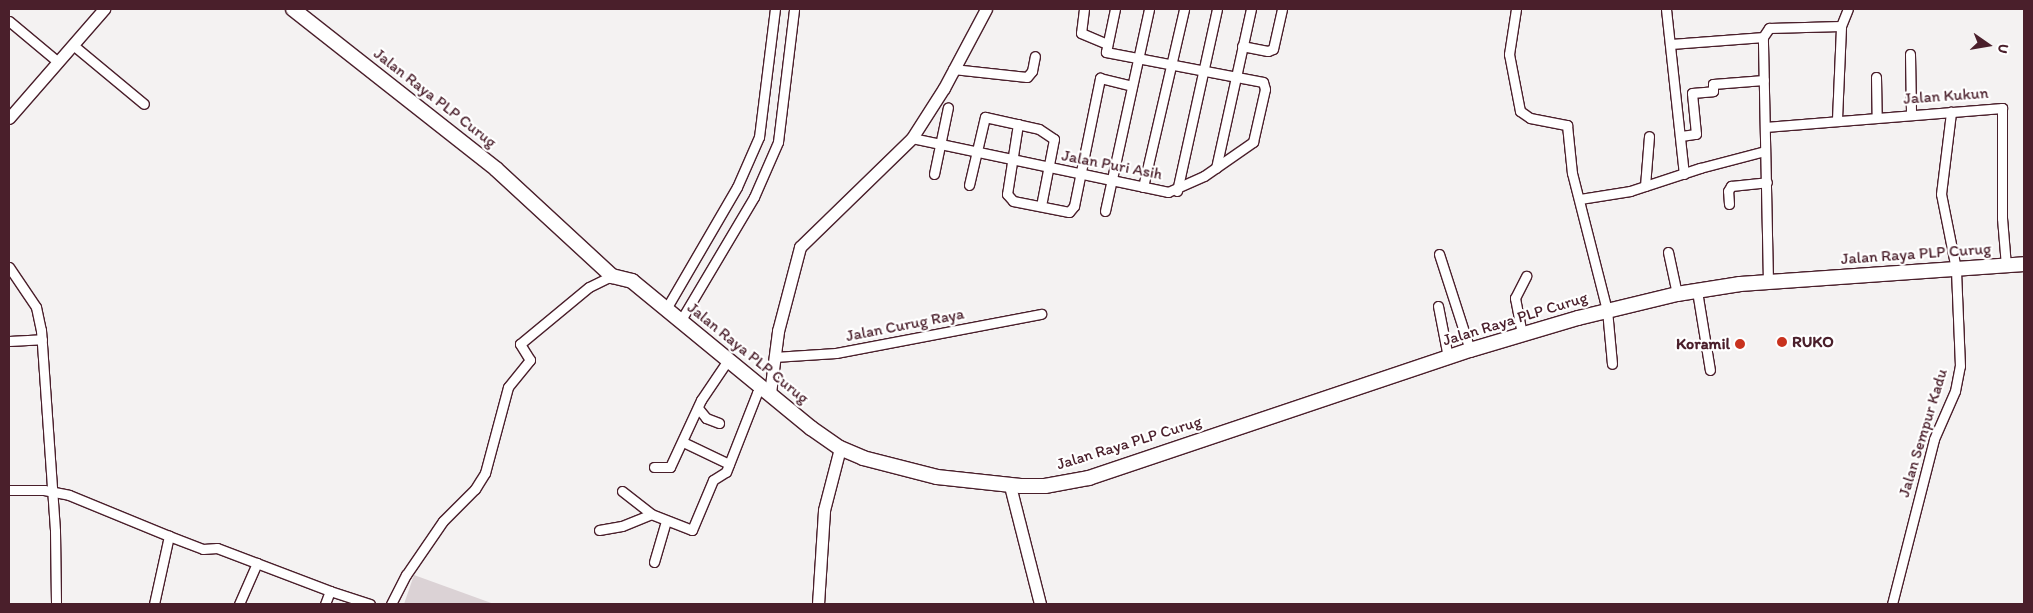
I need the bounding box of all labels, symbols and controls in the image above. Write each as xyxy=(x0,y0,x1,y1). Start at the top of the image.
north arrow xyxy=(1963,20,2013,70)
text: U xyxy=(1994,42,2012,55)
street label: Jalan Raya PLP Curug xyxy=(370,44,500,152)
street label: Jalan Kukun xyxy=(1903,83,1989,109)
street label: Jalan Puri Asih xyxy=(1060,146,1164,184)
street label: Jalan Raya PLP Curug xyxy=(1841,239,1991,269)
street label: Jalan Raya PLP Curug xyxy=(1441,288,1589,350)
street label: Jalan Raya PLP Curug xyxy=(684,298,812,408)
street label: Jalan Curug Raya xyxy=(845,304,965,346)
place label: RUKO xyxy=(1792,332,1834,352)
place label: Koramil xyxy=(1676,334,1730,354)
marker: RUKO xyxy=(1776,336,1788,348)
marker: Koramil xyxy=(1734,338,1746,350)
street label: Jalan Sempur Kadu xyxy=(1894,367,1952,499)
street label: Jalan Raya PLP Curug xyxy=(1055,412,1203,474)

